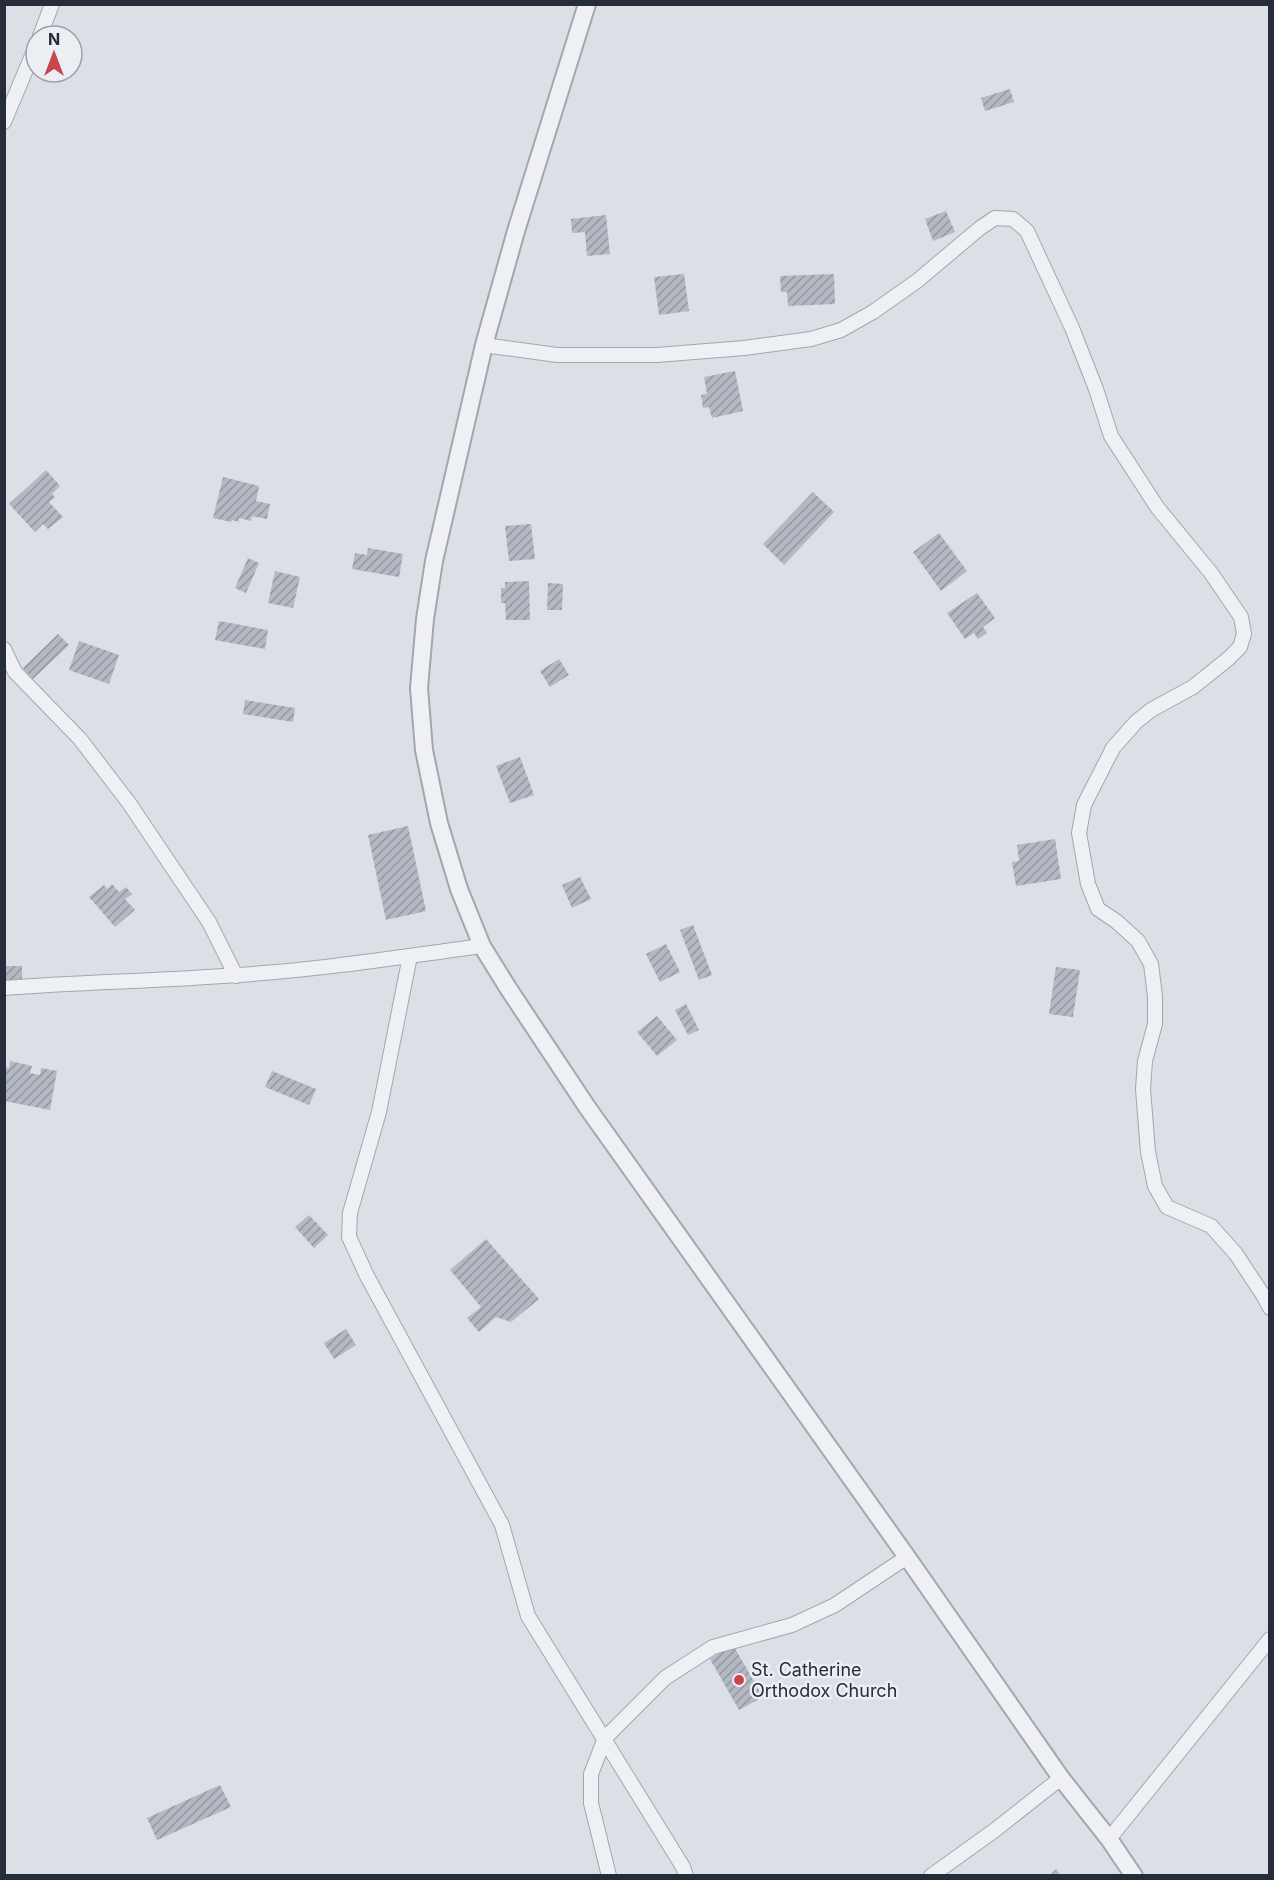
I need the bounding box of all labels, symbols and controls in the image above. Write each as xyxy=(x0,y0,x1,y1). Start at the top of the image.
north arrow xyxy=(24,24,84,84)
text: N xyxy=(48,29,60,49)
place label: St. Catherine Orthodox Church xyxy=(751,1659,897,1701)
marker: St. Catherine Orthodox Church xyxy=(732,1673,746,1687)

